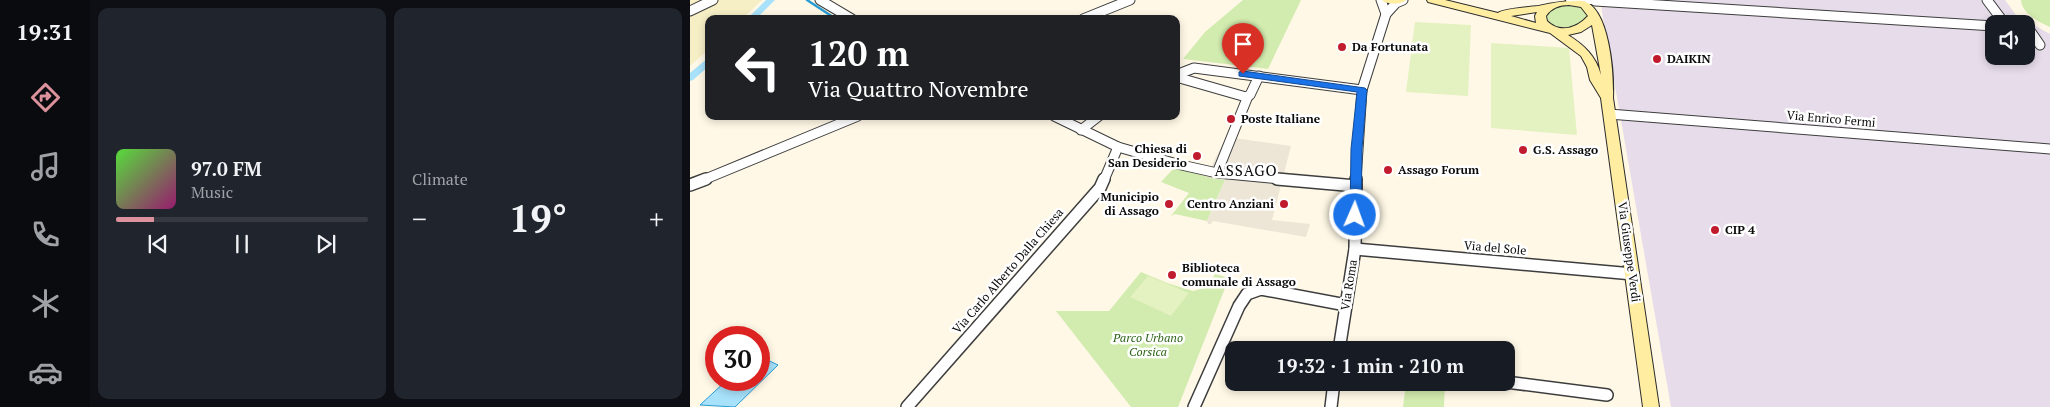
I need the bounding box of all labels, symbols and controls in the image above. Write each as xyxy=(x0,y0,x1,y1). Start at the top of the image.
map controls xyxy=(1985,15,2035,65)
button: sound xyxy=(1985,15,2035,65)
text: 19:31 xyxy=(16,17,74,46)
pin xyxy=(1222,23,1264,74)
text: 120 m xyxy=(808,30,909,76)
icon: arrive xyxy=(1229,30,1257,58)
icon: left xyxy=(725,35,790,100)
place label: Da Fortunata xyxy=(1352,39,1428,54)
marker: Da Fortunata xyxy=(1336,41,1348,53)
place label: DAIKIN xyxy=(1667,51,1710,66)
marker: DAIKIN xyxy=(1651,53,1663,65)
text: Via Quattro Novembre xyxy=(808,74,1029,103)
icon: directions xyxy=(28,80,63,115)
street label: Via Enrico Fermi xyxy=(1786,107,1877,130)
place label: Poste Italiane xyxy=(1241,111,1321,126)
marker: Poste Italiane xyxy=(1225,113,1237,125)
place label: Chiesa di San Desiderio xyxy=(1108,141,1187,170)
place label: G.S. Assago xyxy=(1533,142,1598,157)
marker: G.S. Assago xyxy=(1517,144,1529,156)
icon: music xyxy=(28,149,63,184)
marker: Chiesa di San Desiderio xyxy=(1191,150,1203,162)
text: 97.0 FM xyxy=(191,156,262,181)
district label: ASSAGO xyxy=(1214,160,1278,180)
place label: Assago Forum xyxy=(1398,162,1479,177)
marker: Assago Forum xyxy=(1382,164,1394,176)
text: Climate xyxy=(412,168,468,190)
text: Music xyxy=(191,181,233,203)
position arrow xyxy=(1328,188,1380,240)
place label: Municipio di Assago xyxy=(1100,189,1159,218)
text: 19° xyxy=(509,193,567,243)
place label: Centro Anziani xyxy=(1187,196,1274,211)
marker: Municipio di Assago xyxy=(1163,198,1175,210)
marker: Centro Anziani xyxy=(1278,198,1290,210)
text: − xyxy=(412,200,427,237)
text: + xyxy=(649,200,664,237)
street label: Via Giuseppe Verdi xyxy=(1615,201,1644,303)
street label: Via Carlo Alberto Dalla Chiesa xyxy=(949,205,1066,337)
icon: phone xyxy=(28,217,63,252)
place label: CIP 4 xyxy=(1725,222,1755,237)
marker: CIP 4 xyxy=(1709,224,1721,236)
icon: previous xyxy=(144,230,172,258)
icon: pause xyxy=(228,230,256,258)
icon: next xyxy=(312,230,340,258)
street label: Via del Sole xyxy=(1463,237,1527,258)
street label: Via Roma xyxy=(1337,258,1360,311)
place label: Biblioteca comunale di Assago xyxy=(1182,260,1296,289)
marker: Biblioteca comunale di Assago xyxy=(1166,269,1178,281)
icon: climate xyxy=(28,286,63,321)
speed limit sign: 30 xyxy=(705,326,770,391)
park label: Parco Urbano Corsica xyxy=(1112,330,1183,359)
text: 19:32 · 1 min · 210 m xyxy=(1276,353,1464,378)
icon: car xyxy=(28,355,63,390)

